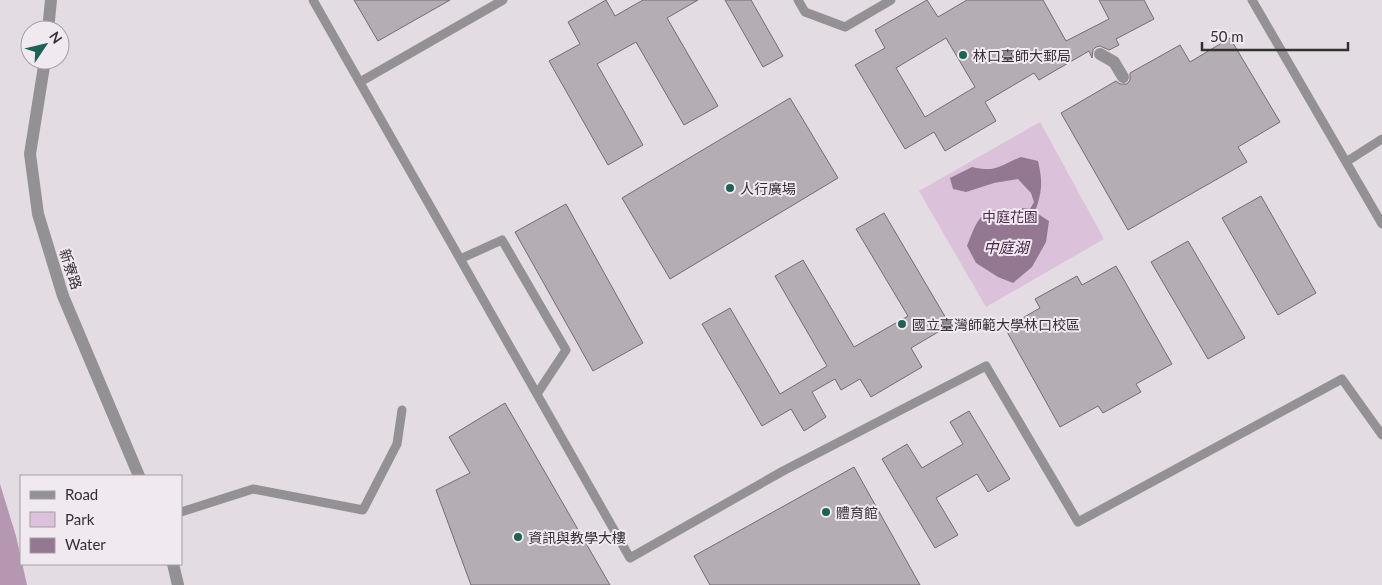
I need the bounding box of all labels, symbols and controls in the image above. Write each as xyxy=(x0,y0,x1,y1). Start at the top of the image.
north arrow xyxy=(20,20,70,70)
scale bar xyxy=(1202,20,1348,52)
text: 50 m xyxy=(1210,27,1244,45)
text: N xyxy=(46,28,66,47)
place label: 林口臺師大郵局 xyxy=(973,47,1071,64)
marker: 林口臺師大郵局 xyxy=(957,49,969,61)
place label: 人行廣場 xyxy=(740,180,796,197)
marker: 人行廣場 xyxy=(724,182,736,194)
park label: 中庭花園 xyxy=(982,208,1038,225)
water label: 中庭湖 xyxy=(983,238,1030,256)
street label: 新寮路 xyxy=(56,246,86,292)
place label: 國立臺灣師範大學林口校區 xyxy=(912,316,1080,333)
marker: 國立臺灣師範大學林口校區 xyxy=(896,318,908,330)
legend xyxy=(20,475,182,565)
text: Road xyxy=(65,485,98,503)
place label: 體育館 xyxy=(836,504,878,521)
marker: 體育館 xyxy=(820,506,832,518)
text: Park xyxy=(65,510,95,528)
place label: 資訊與教學大樓 xyxy=(528,529,626,546)
marker: 資訊與教學大樓 xyxy=(512,531,524,543)
text: Water xyxy=(65,535,106,553)

